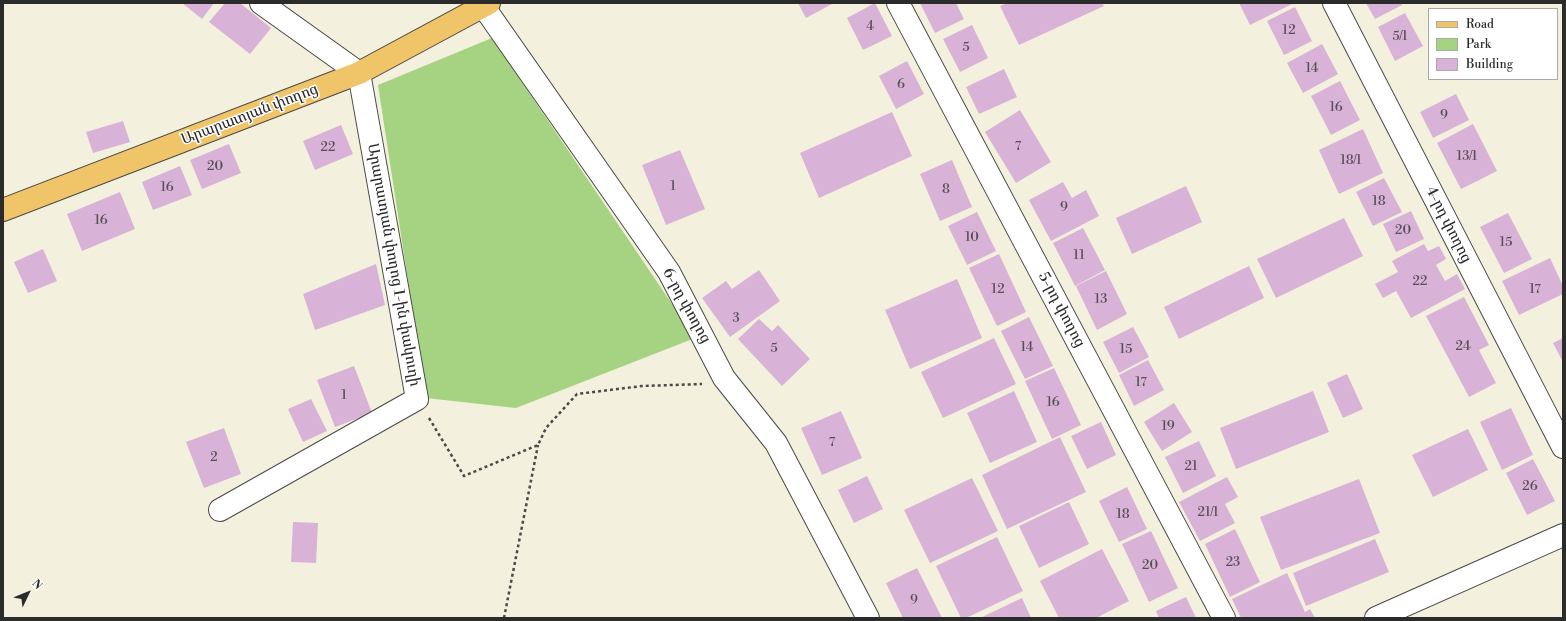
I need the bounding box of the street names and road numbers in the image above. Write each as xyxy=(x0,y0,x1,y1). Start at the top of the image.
street label: Արարատյան փողոց xyxy=(179,81,321,149)
street label: Արարատյան փողոց 1-ին փակուղի xyxy=(363,142,423,388)
street label: 4-րդ փողոց xyxy=(1421,184,1475,266)
street label: 6-րդ փողոց xyxy=(658,265,714,347)
street label: 5-րդ փողոց xyxy=(1034,269,1088,351)

